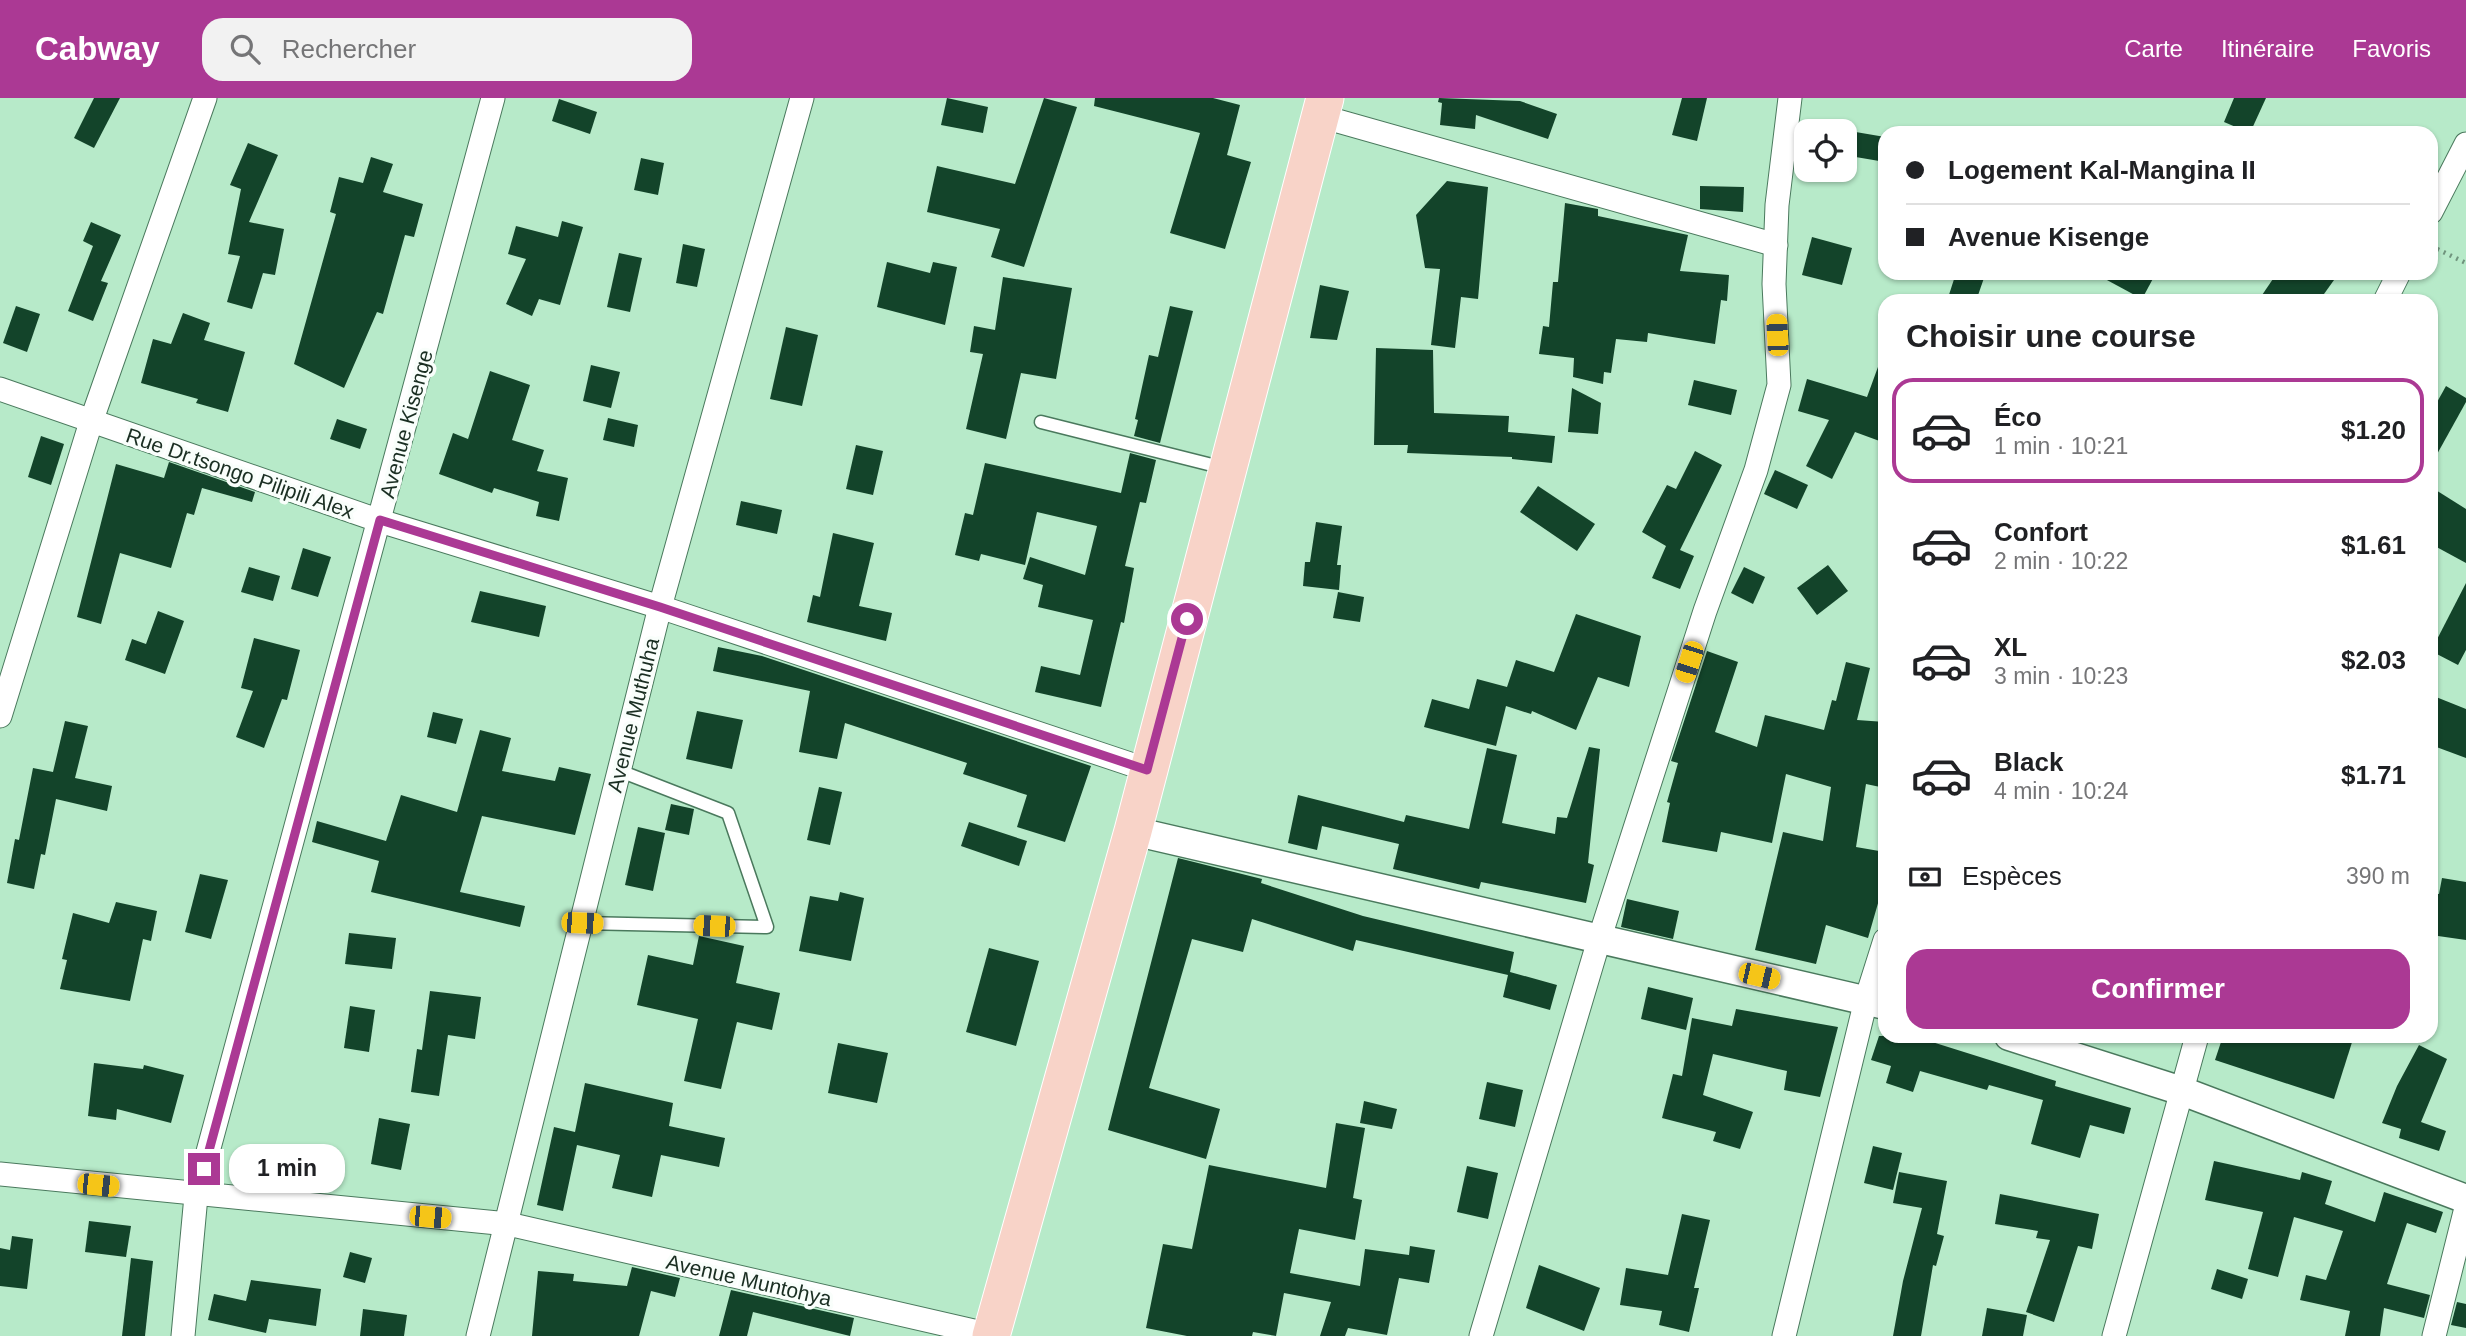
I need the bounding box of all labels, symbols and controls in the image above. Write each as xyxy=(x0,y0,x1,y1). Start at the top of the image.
search box xyxy=(202,18,692,81)
text: Cabway xyxy=(35,30,160,67)
icon: search xyxy=(226,30,264,68)
text: Rechercher xyxy=(282,34,416,64)
text: Carte xyxy=(2124,35,2183,62)
text: Itinéraire xyxy=(2221,35,2314,62)
text: Favoris xyxy=(2352,35,2431,62)
map controls xyxy=(1794,119,1857,182)
button: locate xyxy=(1794,119,1857,182)
text: Logement Kal-Mangina II xyxy=(1948,155,2256,185)
text: Avenue Kisenge xyxy=(1948,222,2149,252)
car xyxy=(1766,313,1789,357)
text: Choisir une course xyxy=(1906,318,2196,354)
street label: Avenue Kisenge xyxy=(375,347,437,501)
icon: car xyxy=(1910,399,1973,462)
text: Éco xyxy=(1994,402,2042,432)
text: $1.20 xyxy=(2341,415,2406,445)
street label: Rue Dr.tsongo Pilipili Alex xyxy=(123,423,357,523)
text: 1 min · 10:21 xyxy=(1994,433,2128,459)
icon: car xyxy=(1910,514,1973,577)
text: Confort xyxy=(1994,517,2088,547)
text: $1.61 xyxy=(2341,530,2406,560)
text: 2 min · 10:22 xyxy=(1994,548,2128,574)
route start xyxy=(1171,603,1203,635)
icon: car xyxy=(1910,629,1973,692)
text: XL xyxy=(1994,632,2027,662)
street label: Avenue Muthuha xyxy=(603,635,663,795)
car xyxy=(1673,639,1706,685)
text: $2.03 xyxy=(2341,645,2406,675)
text: 3 min · 10:23 xyxy=(1994,663,2128,689)
icon: car xyxy=(1910,744,1973,807)
text: Black xyxy=(1994,747,2063,777)
text: $1.71 xyxy=(2341,760,2406,790)
text: 4 min · 10:24 xyxy=(1994,778,2128,804)
icon: cash xyxy=(1906,858,1944,896)
text: Espèces xyxy=(1962,861,2062,891)
text: 390 m xyxy=(2346,863,2410,889)
car xyxy=(561,912,604,934)
car xyxy=(693,915,736,937)
button: Confirmer xyxy=(1906,949,2410,1029)
car xyxy=(1737,961,1782,991)
callout: 1 min xyxy=(228,1144,344,1194)
route end xyxy=(188,1153,220,1185)
text: 1 min xyxy=(257,1155,317,1181)
car xyxy=(77,1172,120,1198)
car xyxy=(409,1205,452,1229)
street label: Avenue Muntohya xyxy=(664,1250,834,1310)

